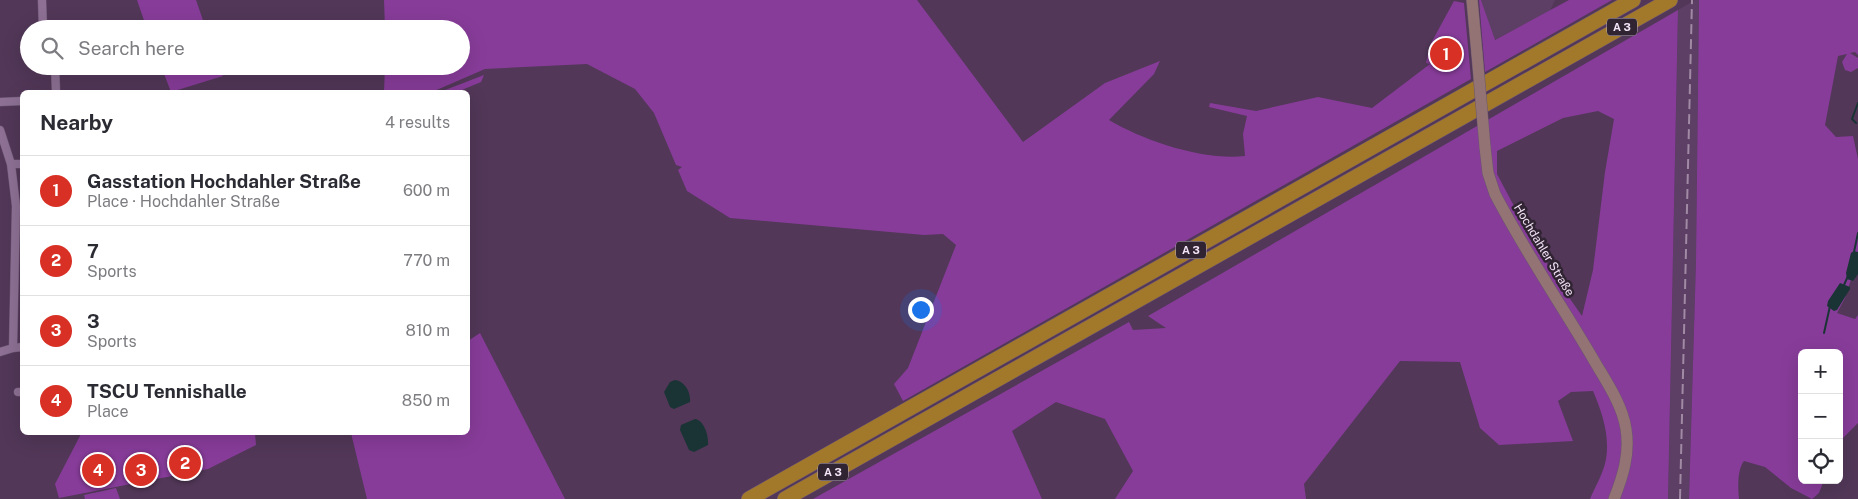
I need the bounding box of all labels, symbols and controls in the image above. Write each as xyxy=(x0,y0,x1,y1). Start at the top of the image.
road number: A 3 xyxy=(1607,18,1637,36)
search box xyxy=(20,20,470,75)
icon: search xyxy=(38,34,66,62)
pin: 1 xyxy=(1430,35,1462,73)
text: Search here xyxy=(78,37,185,59)
text: Nearby xyxy=(40,110,113,135)
text: 4 results xyxy=(385,113,450,132)
text: Gasstation Hochdahler Straße xyxy=(87,170,361,192)
text: 1 xyxy=(53,181,59,200)
text: 600 m xyxy=(403,181,450,200)
text: Place · Hochdahler Straße xyxy=(87,192,280,211)
street label: Hochdahler Straße xyxy=(1511,201,1577,299)
text: 7 xyxy=(87,240,99,262)
road number: A 3 xyxy=(1176,242,1206,258)
text: 2 xyxy=(51,251,61,270)
text: 770 m xyxy=(403,251,450,270)
text: Sports xyxy=(87,262,137,281)
your location xyxy=(908,297,934,323)
text: 3 xyxy=(87,310,100,332)
text: 3 xyxy=(51,321,61,340)
text: 810 m xyxy=(406,321,450,340)
text: Sports xyxy=(87,332,137,351)
map controls xyxy=(1798,349,1843,484)
button: + xyxy=(1798,349,1843,394)
text: TSCU Tennishalle xyxy=(87,380,247,402)
text: 4 xyxy=(51,391,61,410)
text: 850 m xyxy=(402,391,450,410)
button: − xyxy=(1798,394,1843,439)
text: Place xyxy=(87,402,129,421)
button: locate xyxy=(1798,439,1843,484)
pin: 2 xyxy=(169,444,201,482)
pin: 4 xyxy=(82,451,114,489)
pin: 3 xyxy=(125,451,157,489)
road number: A 3 xyxy=(818,464,848,481)

